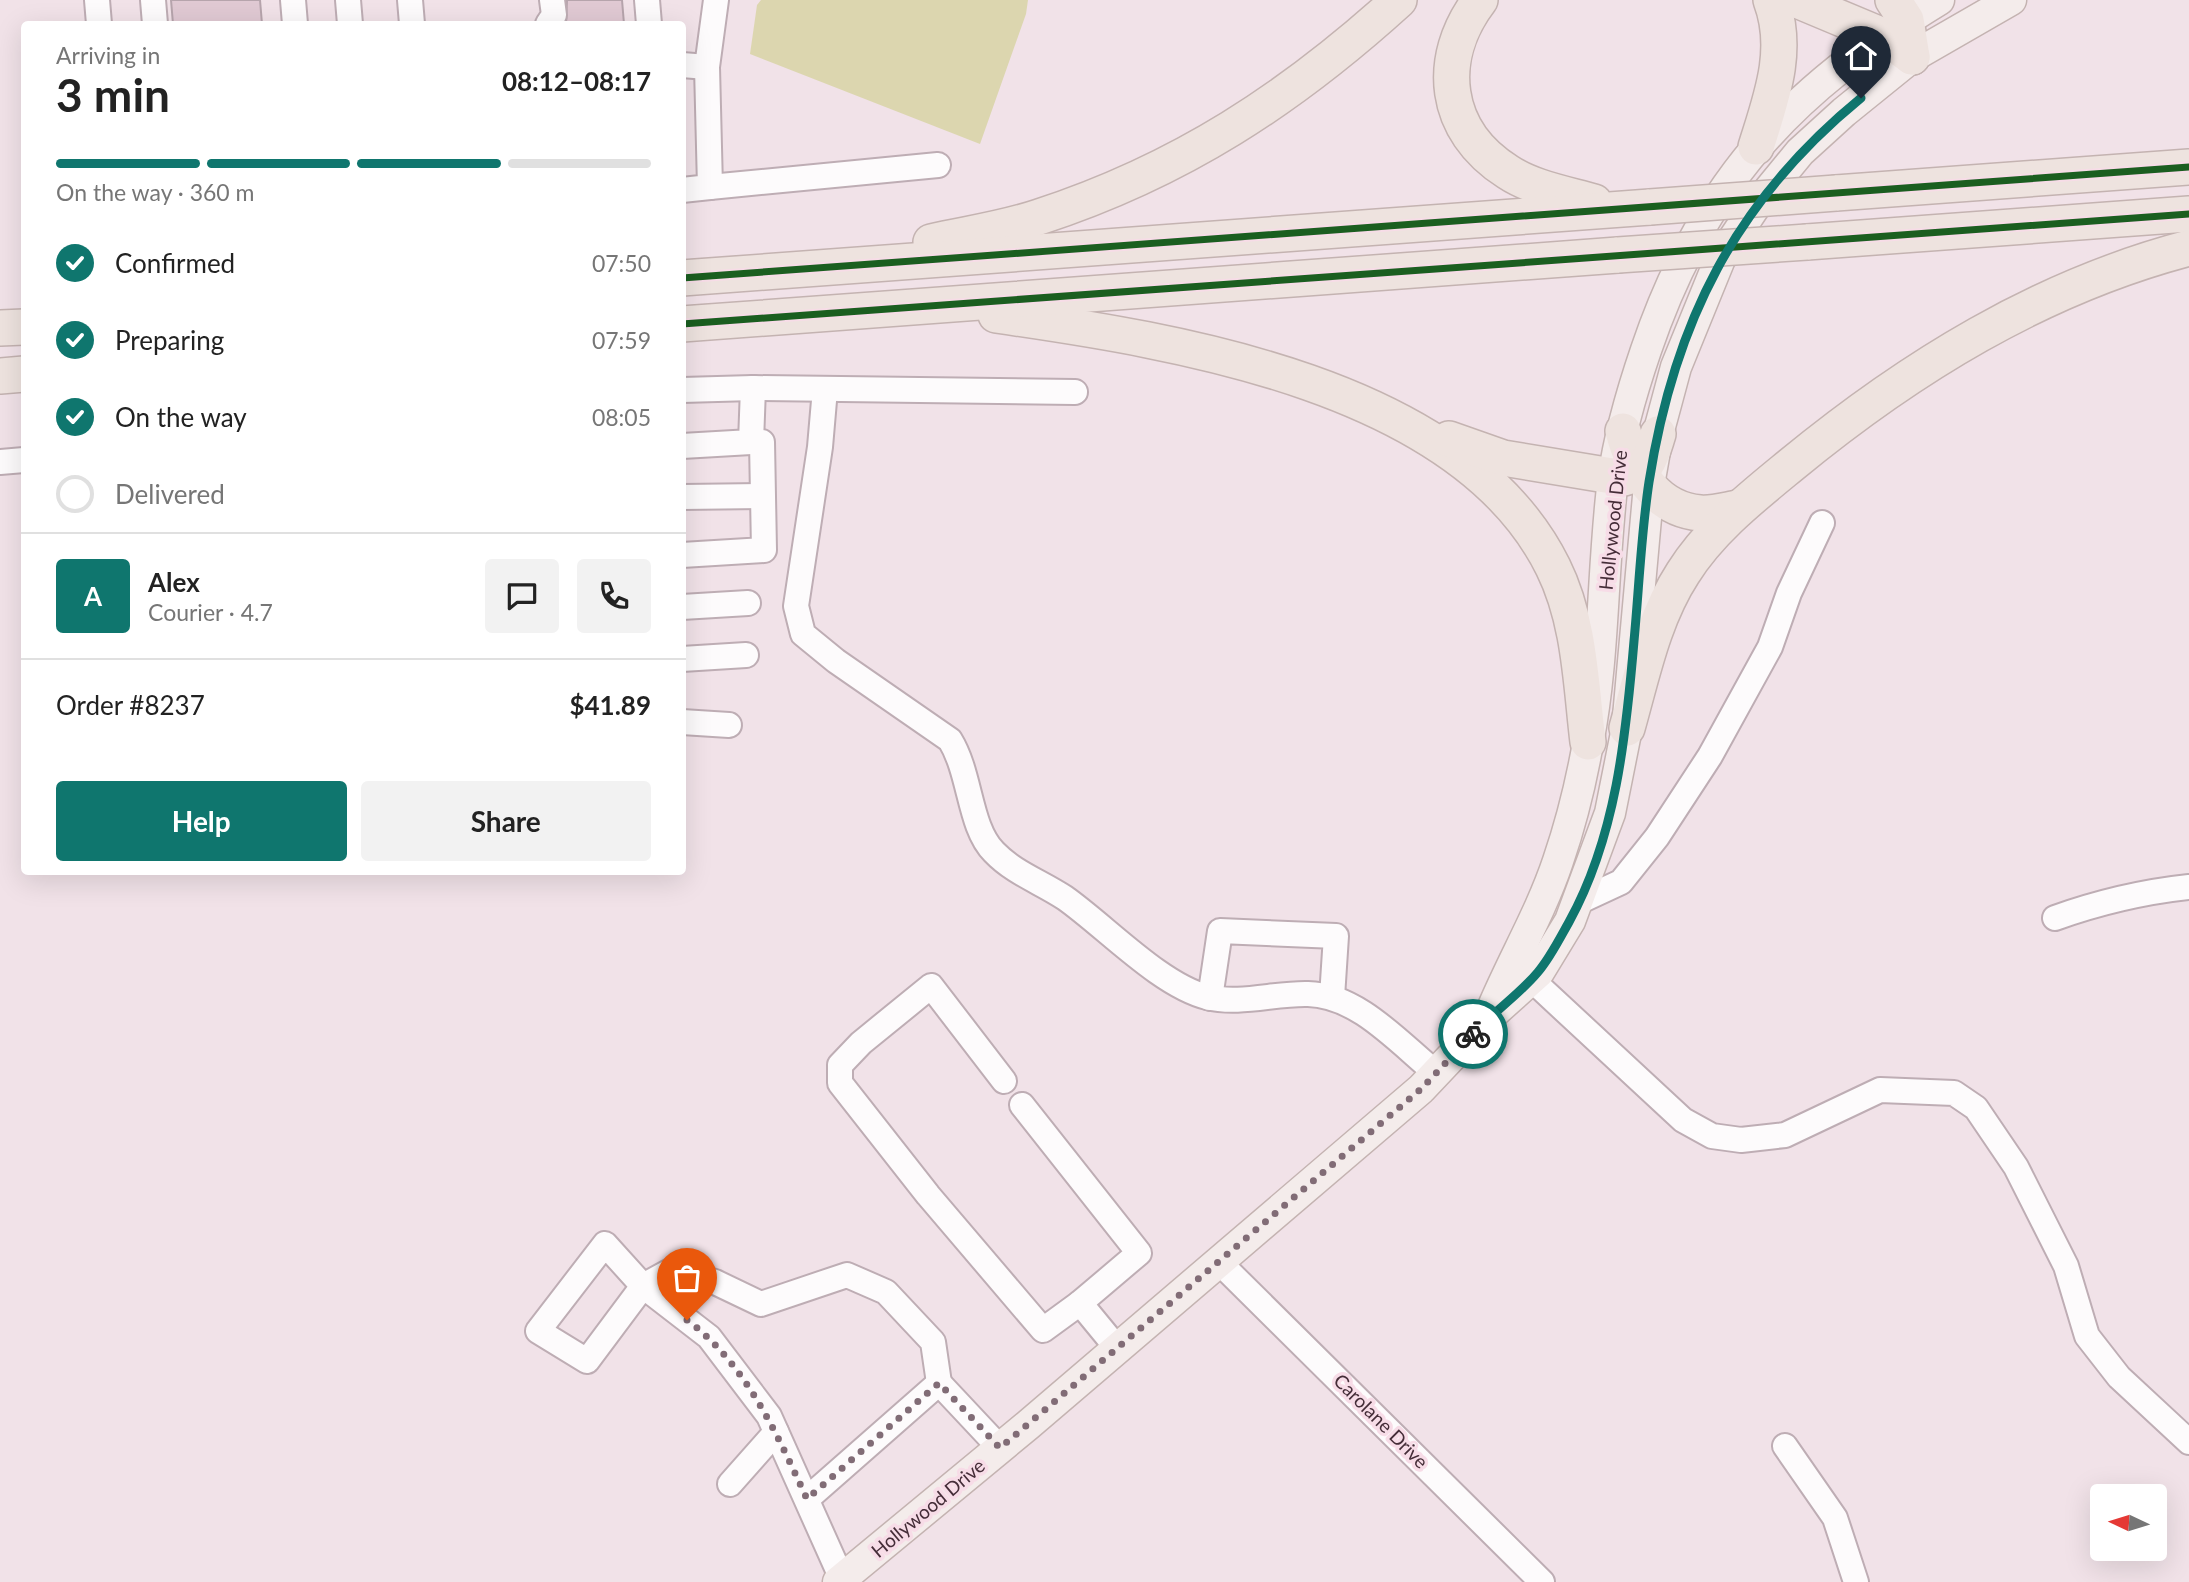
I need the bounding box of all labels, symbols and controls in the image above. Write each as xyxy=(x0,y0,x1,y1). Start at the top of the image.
pin xyxy=(1831,26,1891,98)
icon: home xyxy=(1842,37,1880,75)
text: Arriving in xyxy=(56,41,160,69)
text: 08:12–08:17 xyxy=(502,65,651,97)
text: 3 min xyxy=(56,67,170,122)
text: On the way · 360 m xyxy=(56,178,255,206)
icon: check xyxy=(56,244,94,282)
text: Confirmed xyxy=(115,247,235,279)
text: 07:50 xyxy=(592,249,651,277)
icon: check xyxy=(56,321,94,359)
text: Preparing xyxy=(115,324,224,356)
text: 07:59 xyxy=(592,326,651,354)
icon: check xyxy=(56,398,94,436)
text: On the way xyxy=(115,401,247,433)
text: 08:05 xyxy=(592,403,651,431)
street label: Hollywood Drive xyxy=(1594,449,1631,591)
text: Delivered xyxy=(115,478,225,510)
button: chat xyxy=(485,559,559,633)
button: phone xyxy=(577,559,651,633)
text: Alex xyxy=(148,566,200,598)
text: A xyxy=(84,580,102,612)
text: Courier · 4.7 xyxy=(148,598,273,626)
text: Order #8237 xyxy=(56,689,205,721)
text: $41.89 xyxy=(569,689,651,721)
button: Help xyxy=(56,781,347,861)
button: Share xyxy=(361,781,651,861)
courier xyxy=(1438,999,1508,1069)
icon: bike xyxy=(1454,1015,1492,1053)
pin xyxy=(657,1248,717,1320)
icon: bag xyxy=(668,1259,706,1297)
street label: Carolane Drive xyxy=(1329,1369,1433,1473)
street label: Hollywood Drive xyxy=(866,1454,989,1562)
north arrow xyxy=(2090,1484,2166,1561)
map controls xyxy=(2090,1484,2167,1561)

